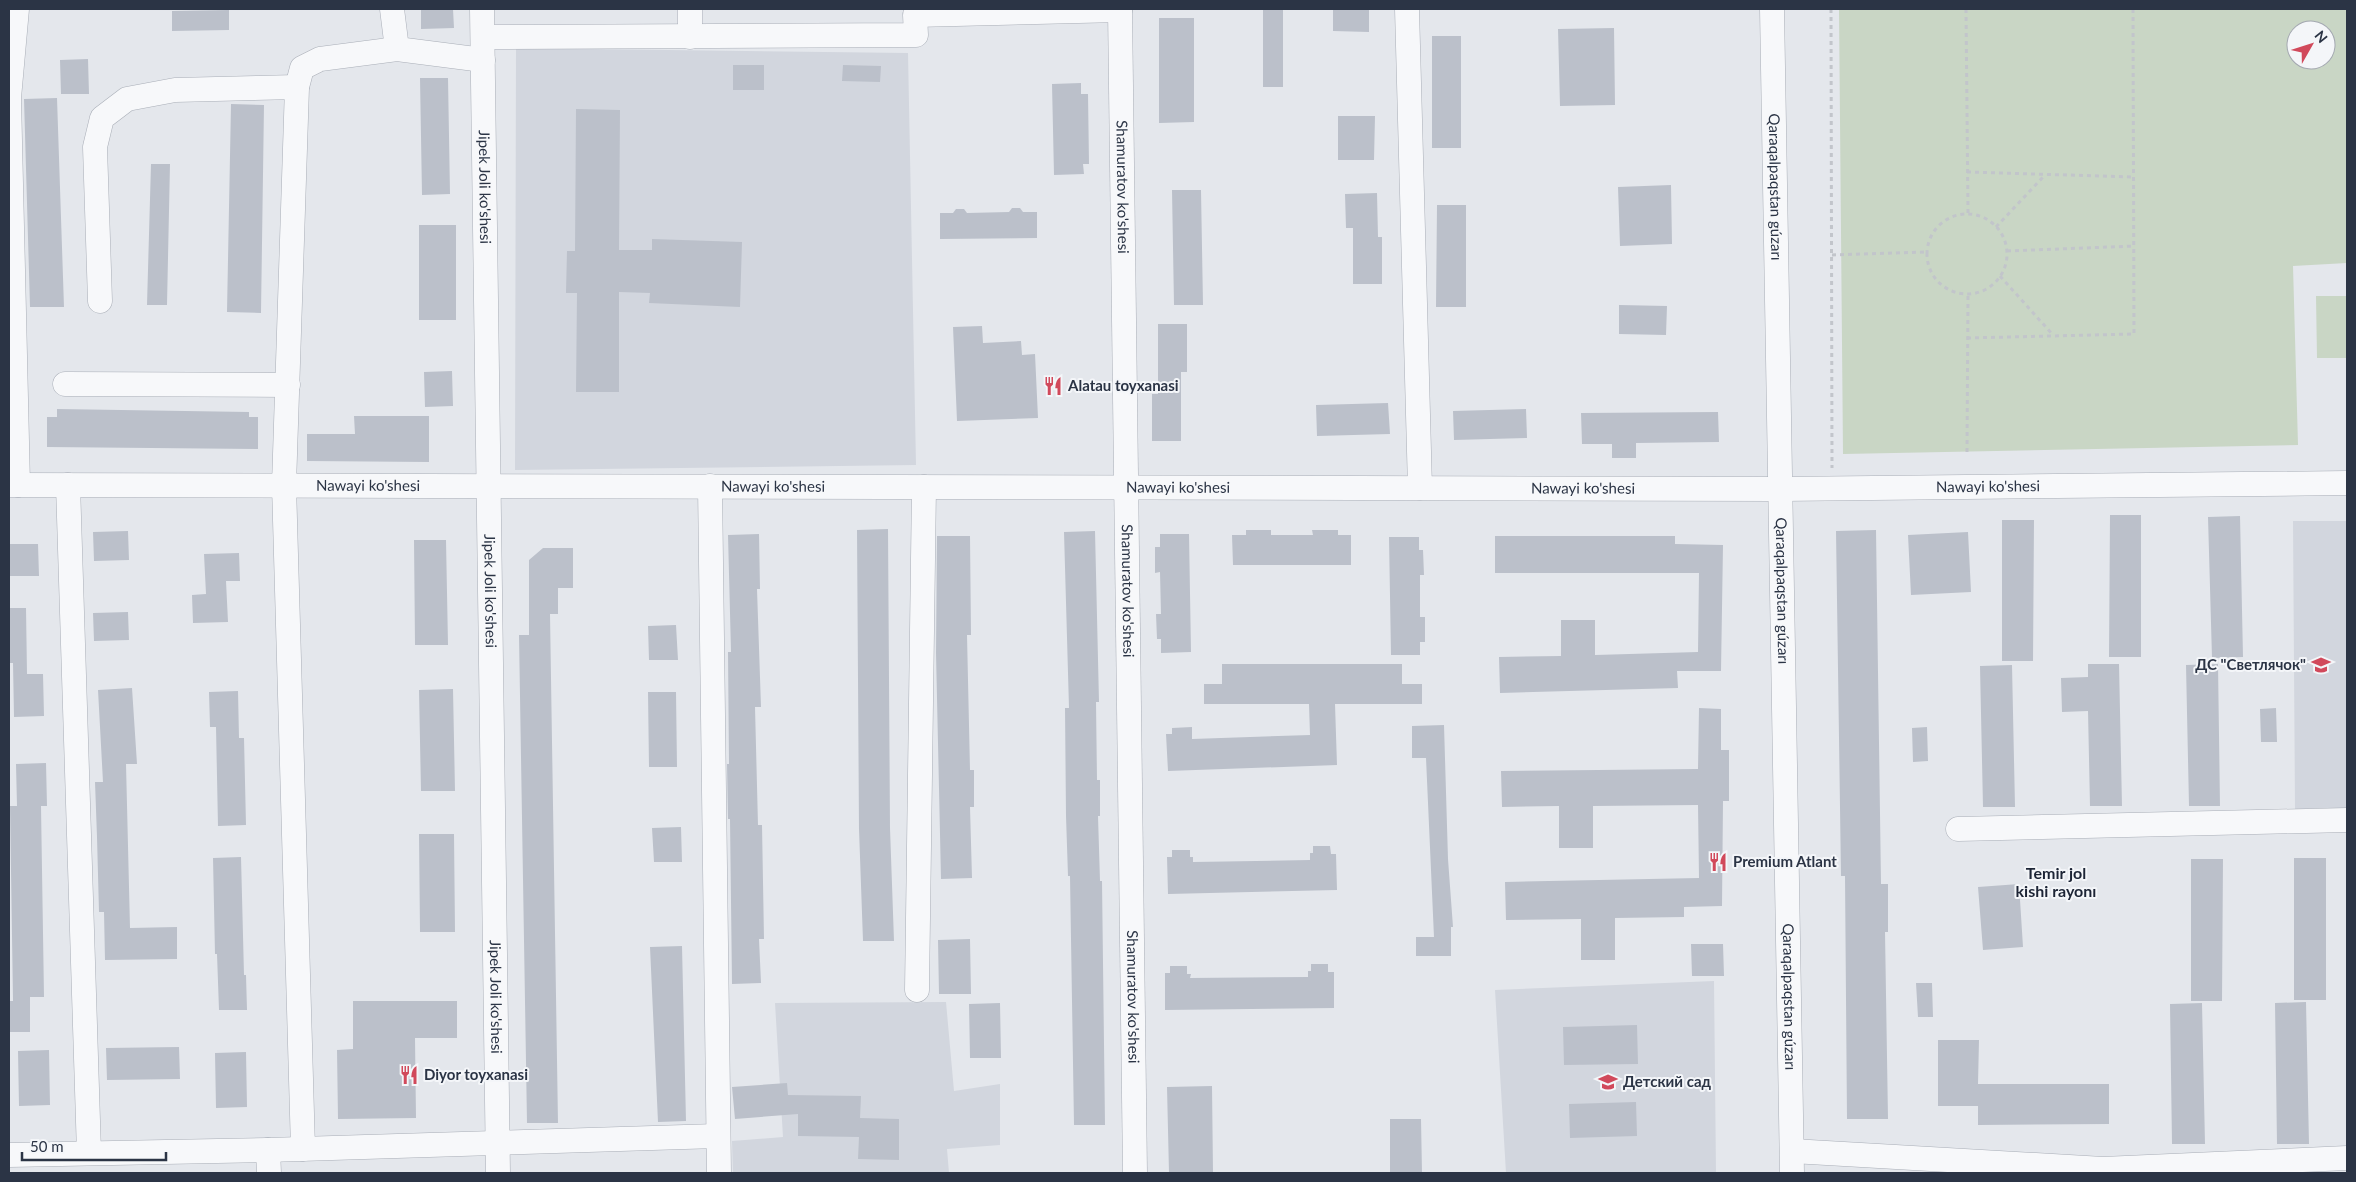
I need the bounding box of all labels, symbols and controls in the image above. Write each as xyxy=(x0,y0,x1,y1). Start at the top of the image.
north arrow xyxy=(2286,20,2336,70)
text: N xyxy=(2311,27,2331,46)
street label: Qaraqalpaqstan gúzarı xyxy=(1766,113,1786,261)
street label: Shamuratov ko'shesi xyxy=(1113,120,1133,254)
street label: Jipek Joli ko'shesi xyxy=(476,130,495,244)
restaurant icon: Alatau toyxanasi xyxy=(1042,375,1064,397)
place label: Alatau toyxanasi xyxy=(1067,376,1179,394)
street label: Nawayi ko'shesi xyxy=(316,476,420,494)
street label: Nawayi ko'shesi xyxy=(1936,476,2040,495)
street label: Nawayi ko'shesi xyxy=(721,477,825,495)
street label: Nawayi ko'shesi xyxy=(1126,478,1230,496)
street label: Nawayi ko'shesi xyxy=(1531,478,1635,497)
street label: Qaraqalpaqstan gúzarı xyxy=(1773,517,1793,664)
street label: Shamuratov ko'shesi xyxy=(1119,524,1138,658)
street label: Jipek Joli ko'shesi xyxy=(481,534,501,648)
school or university icon: ДС "Светлячок" xyxy=(2310,654,2332,676)
place label: ДС "Светлячок" xyxy=(2195,655,2306,673)
restaurant icon: Premium Atlant xyxy=(1707,851,1729,873)
place label: Premium Atlant xyxy=(1733,852,1837,870)
district label: Temir jol kishi rayonı xyxy=(2016,863,2096,900)
street label: Qaraqalpaqstan gúzarı xyxy=(1780,923,1800,1070)
street label: Shamuratov ko'shesi xyxy=(1124,930,1144,1064)
street label: Jipek Joli ko'shesi xyxy=(487,940,506,1054)
restaurant icon: Diyor toyxanasi xyxy=(398,1064,420,1086)
place label: Diyor toyxanasi xyxy=(424,1065,528,1083)
school or university icon: Детский сад xyxy=(1597,1071,1619,1093)
place label: Детский сад xyxy=(1623,1072,1712,1090)
scale bar xyxy=(22,1130,166,1162)
text: 50 m xyxy=(30,1137,64,1155)

